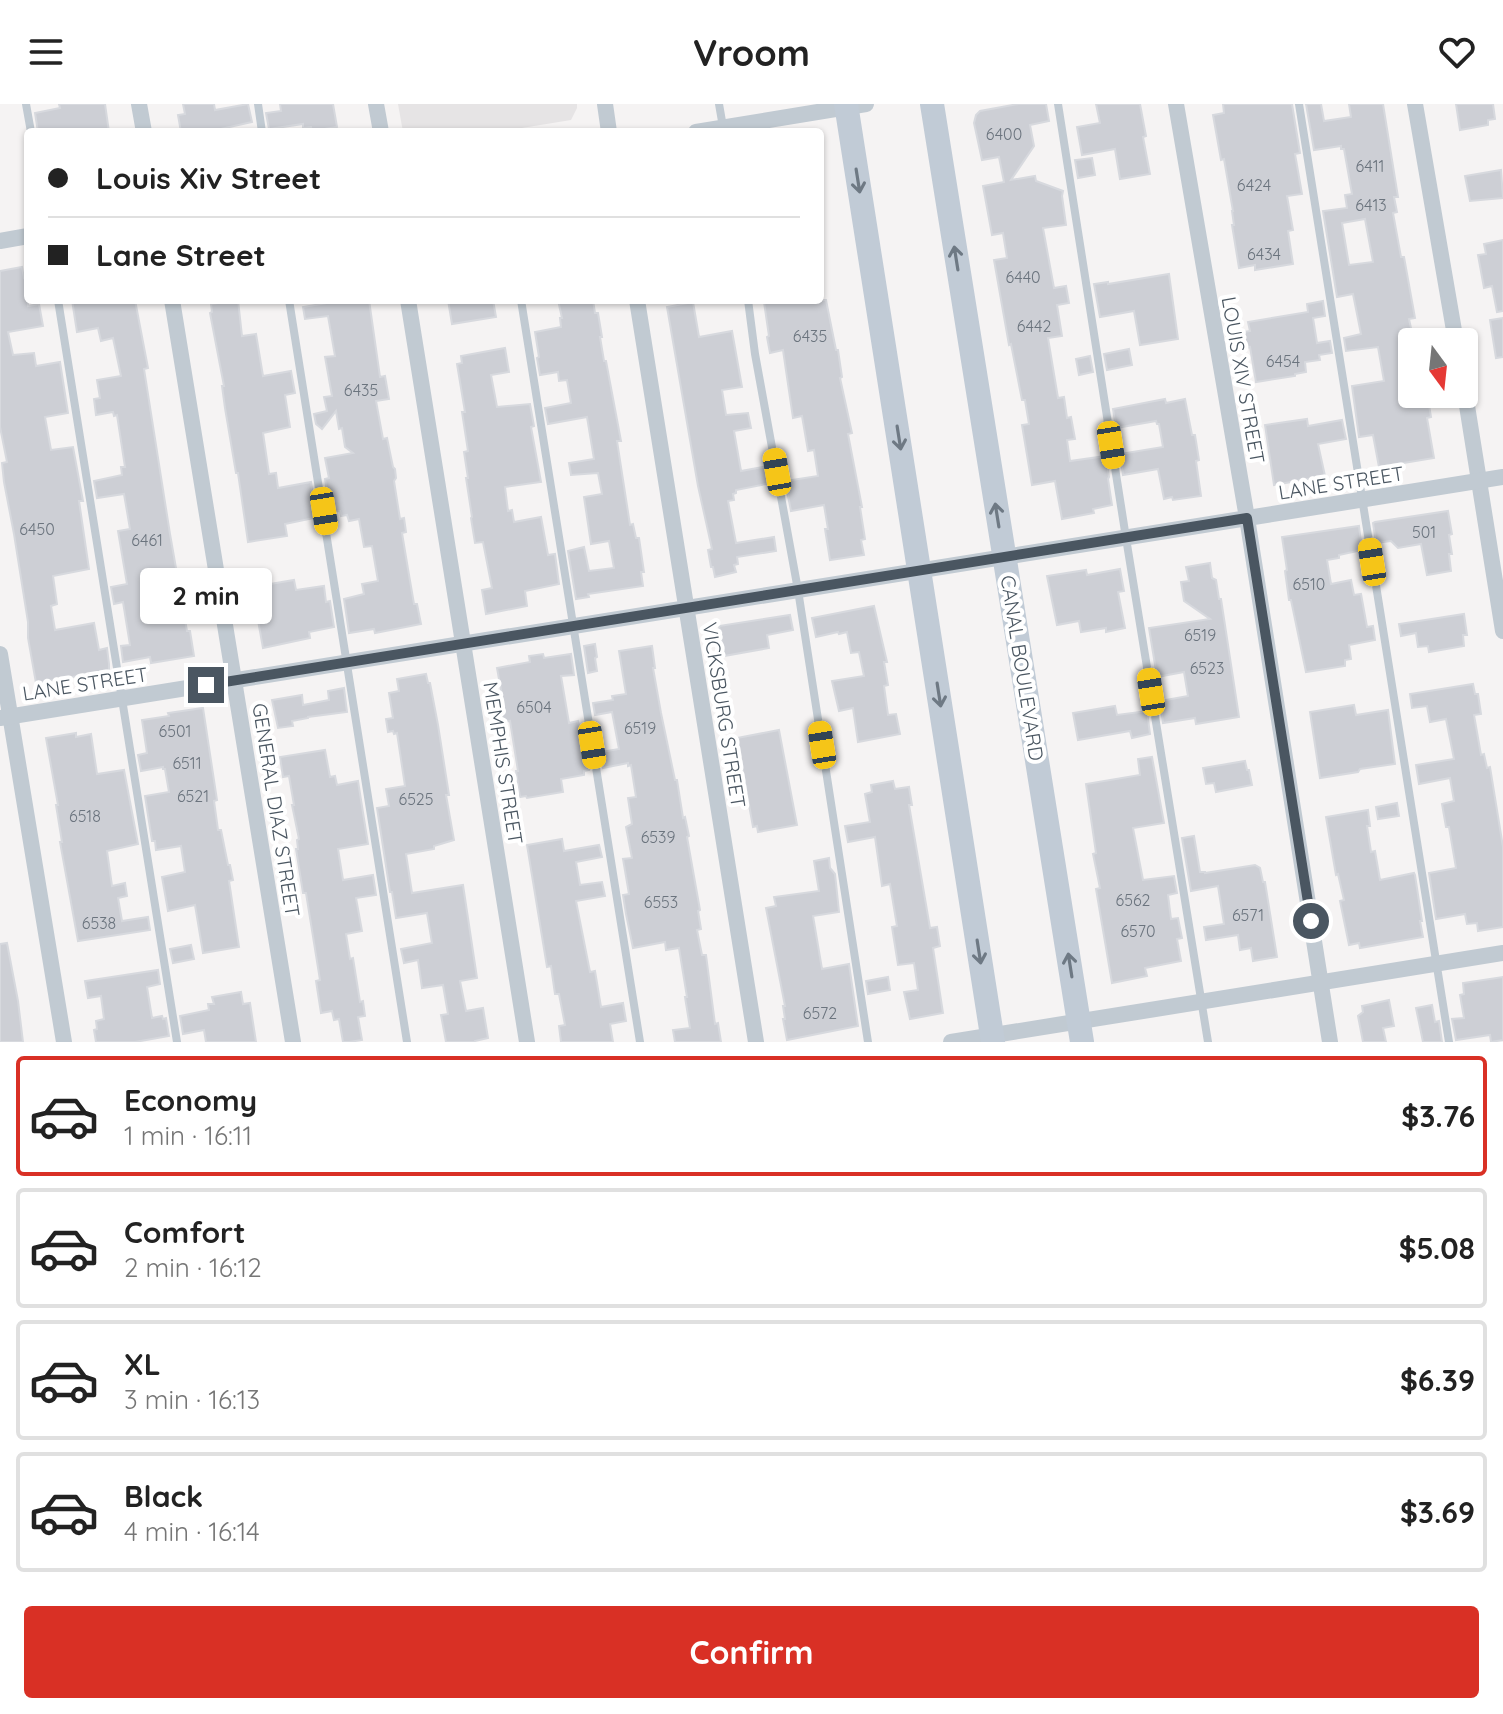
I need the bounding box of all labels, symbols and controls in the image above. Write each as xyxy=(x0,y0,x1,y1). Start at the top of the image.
icon: menu xyxy=(24,30,68,74)
text: Vroom xyxy=(693,30,810,75)
icon: heart xyxy=(1435,30,1479,74)
house number: 6400 xyxy=(986,124,1022,144)
house number: 6411 xyxy=(1355,156,1385,176)
text: Louis Xiv Street xyxy=(96,159,321,197)
one-way arrow xyxy=(851,168,866,193)
house number: 6424 xyxy=(1237,175,1271,195)
house number: 6413 xyxy=(1355,195,1387,215)
text: Lane Street xyxy=(96,236,266,274)
house number: 6434 xyxy=(1247,244,1281,264)
one-way arrow xyxy=(948,246,963,271)
house number: 6440 xyxy=(1005,267,1041,287)
street label: LOUIS XIV STREET xyxy=(1216,294,1270,465)
house number: 6442 xyxy=(1017,316,1051,336)
house number: 6435 xyxy=(793,326,827,346)
north arrow xyxy=(1398,328,1478,408)
map controls xyxy=(1398,328,1478,408)
house number: 6454 xyxy=(1266,351,1300,371)
house number: 6435 xyxy=(344,380,378,400)
car xyxy=(1095,419,1127,471)
one-way arrow xyxy=(892,425,907,450)
car xyxy=(761,446,793,498)
street label: LANE STREET xyxy=(1277,460,1405,505)
car xyxy=(308,485,340,537)
one-way arrow xyxy=(989,503,1004,528)
house number: 6450 xyxy=(19,519,55,539)
house number: 501 xyxy=(1412,522,1436,542)
house number: 6461 xyxy=(131,530,163,550)
car xyxy=(1356,536,1388,588)
callout: 2 min xyxy=(140,569,272,625)
street label: CANAL BOULEVARD xyxy=(995,573,1050,762)
house number: 6510 xyxy=(1293,574,1325,594)
text: 2 min xyxy=(172,579,240,612)
street label: VICKSBURG STREET xyxy=(698,620,751,809)
house number: 6519 xyxy=(1184,625,1216,645)
house number: 6523 xyxy=(1190,658,1224,678)
street label: LANE STREET xyxy=(21,661,149,706)
car xyxy=(1135,666,1167,718)
route end xyxy=(188,667,224,703)
street label: MEMPHIS STREET xyxy=(478,680,529,846)
one-way arrow xyxy=(932,682,947,707)
house number: 6504 xyxy=(516,697,552,717)
street label: GENERAL DIAZ STREET xyxy=(247,701,306,918)
house number: 6519 xyxy=(624,718,656,738)
car xyxy=(576,719,608,771)
car xyxy=(806,719,838,771)
house number: 6501 xyxy=(159,721,191,741)
house number: 6511 xyxy=(172,753,202,773)
house number: 6521 xyxy=(177,786,209,806)
house number: 6525 xyxy=(399,789,433,809)
house number: 6518 xyxy=(69,806,101,826)
house number: 6539 xyxy=(641,827,675,847)
house number: 6562 xyxy=(1116,890,1151,910)
house number: 6553 xyxy=(644,892,678,912)
route start xyxy=(1293,903,1329,939)
house number: 6571 xyxy=(1232,905,1264,925)
house number: 6538 xyxy=(82,913,116,933)
house number: 6570 xyxy=(1120,921,1156,941)
one-way arrow xyxy=(972,938,987,964)
one-way arrow xyxy=(1061,953,1076,978)
house number: 6572 xyxy=(803,1003,837,1023)
icon: car xyxy=(28,1080,100,1152)
text: Economy xyxy=(124,1081,257,1119)
text: $3.76 xyxy=(1401,1097,1475,1135)
text: 1 min · 16:11 xyxy=(124,1119,252,1152)
icon: car xyxy=(28,1212,100,1284)
text: Comfort xyxy=(124,1213,245,1251)
text: $5.08 xyxy=(1399,1229,1475,1267)
text: 2 min · 16:12 xyxy=(124,1251,262,1284)
icon: car xyxy=(28,1344,100,1416)
text: XL xyxy=(124,1345,161,1383)
text: $6.39 xyxy=(1400,1361,1475,1399)
text: 3 min · 16:13 xyxy=(124,1383,260,1416)
icon: car xyxy=(28,1476,100,1548)
text: Black xyxy=(124,1477,203,1515)
text: $3.69 xyxy=(1400,1493,1475,1531)
text: 4 min · 16:14 xyxy=(124,1515,260,1548)
button: Confirm xyxy=(24,1606,1479,1698)

